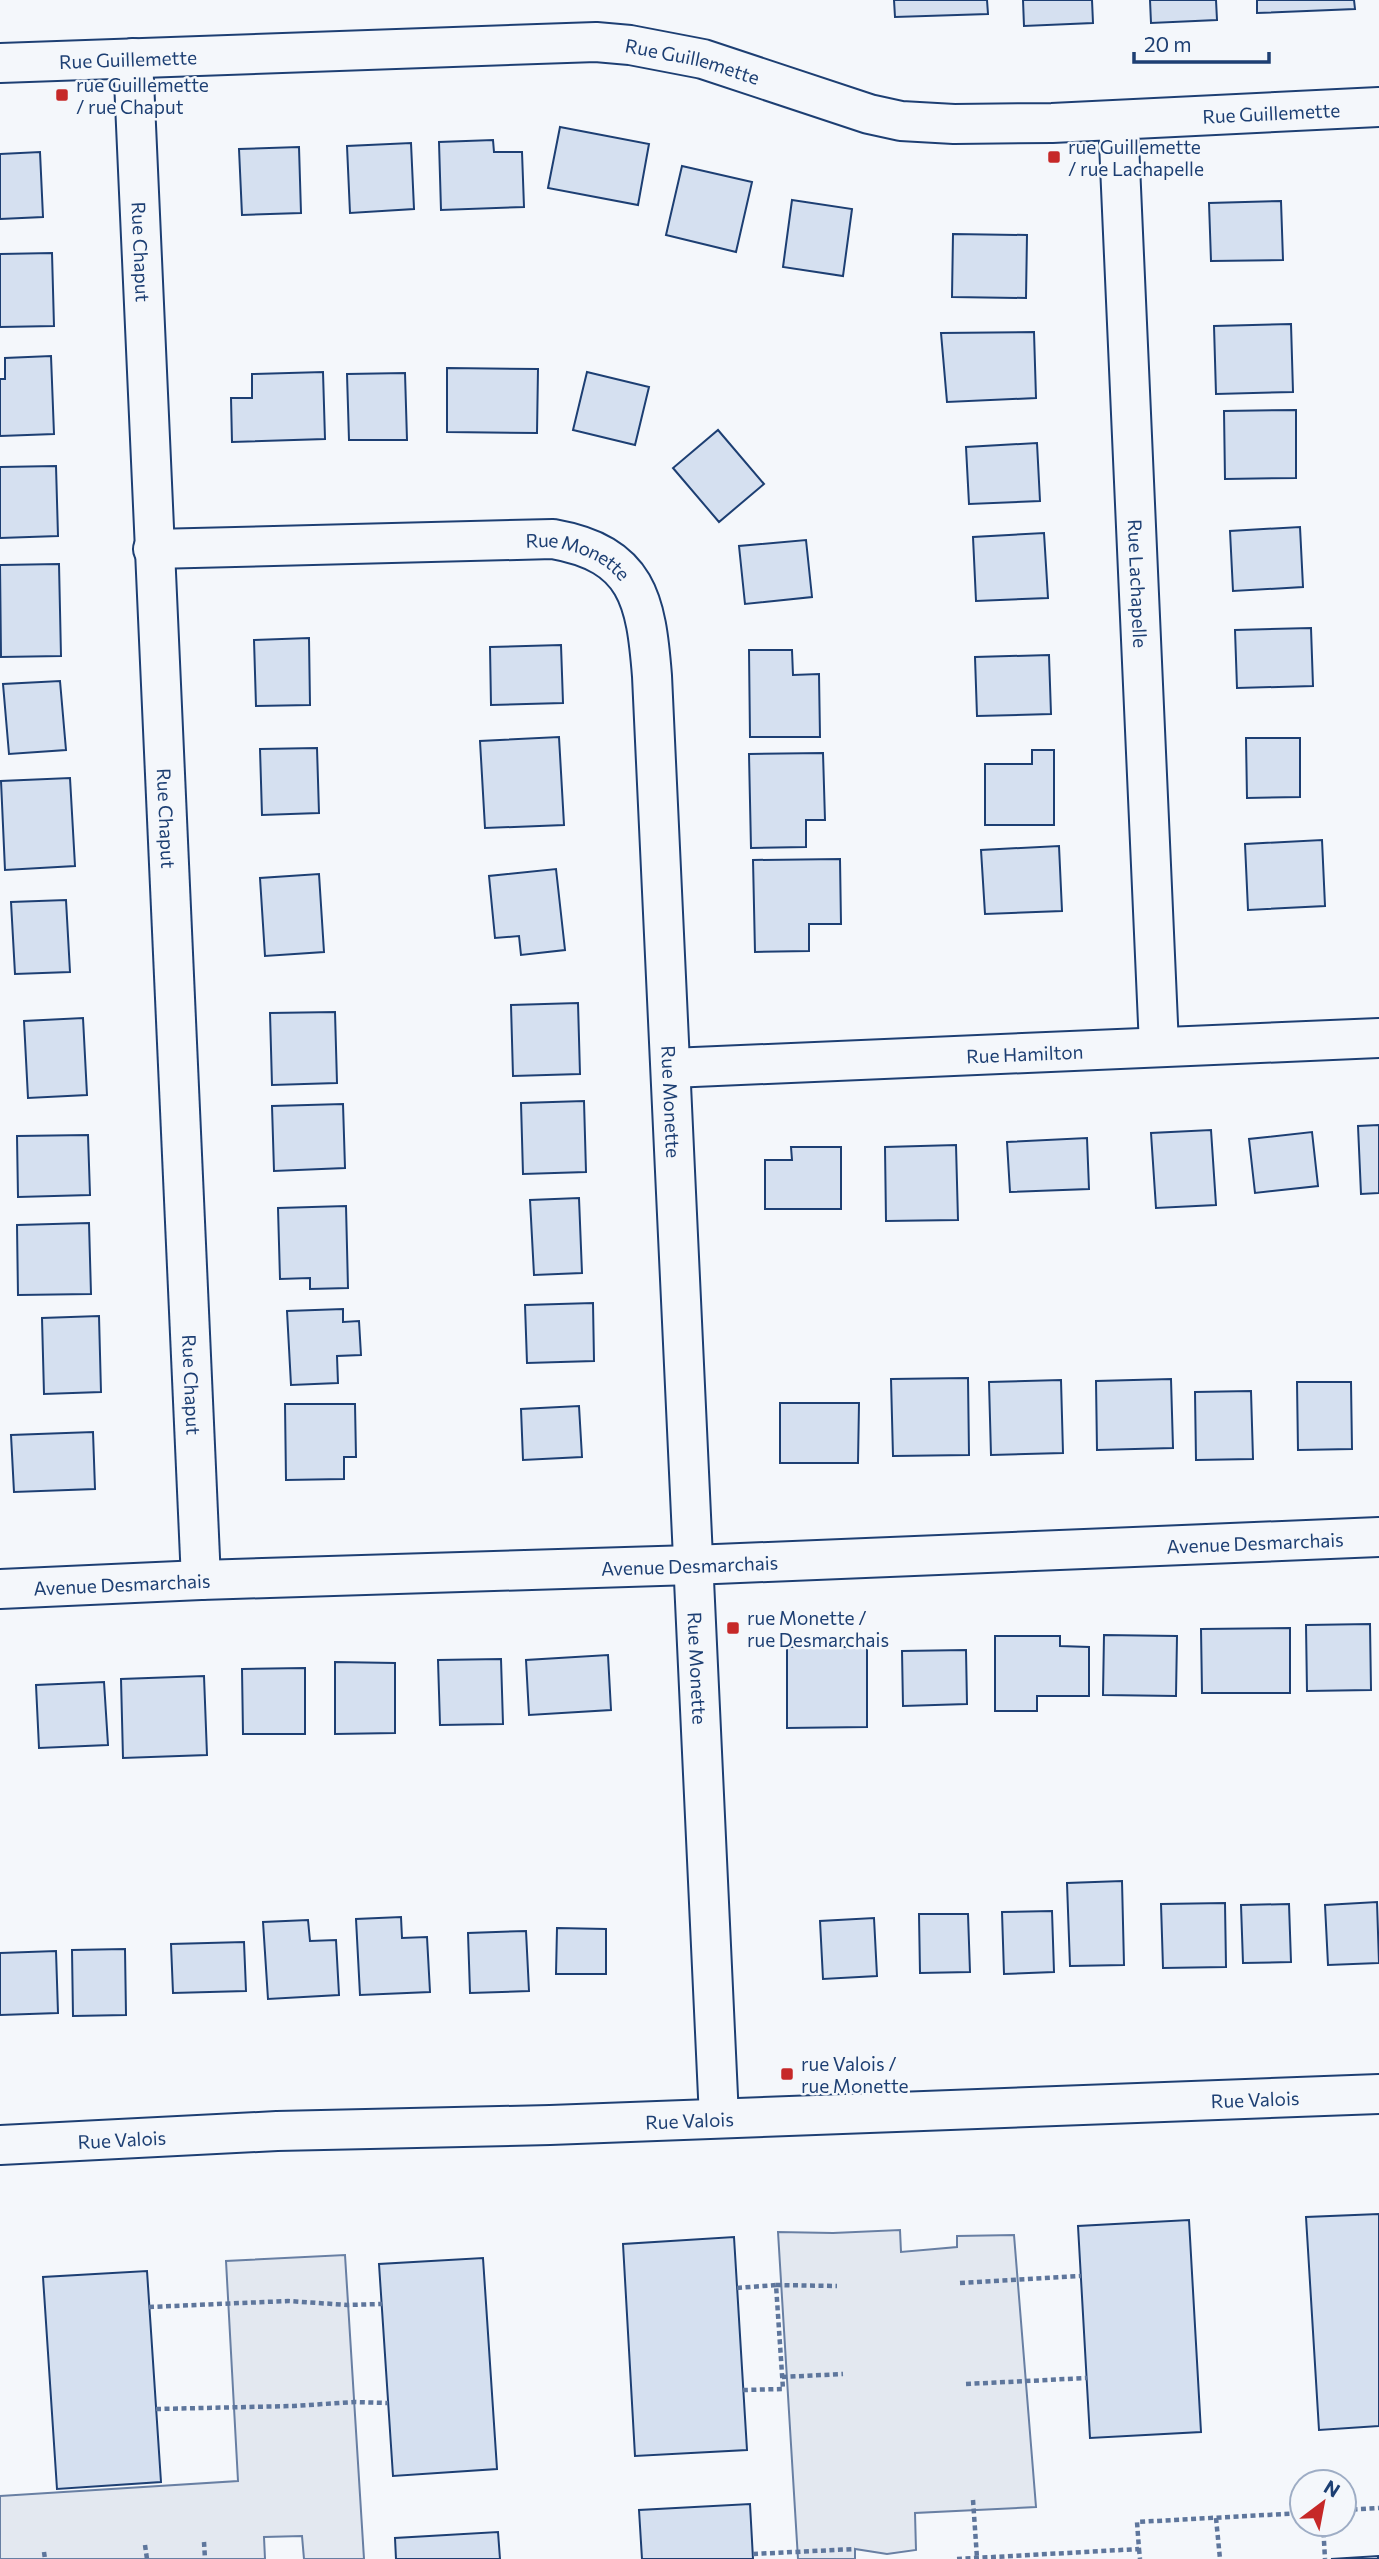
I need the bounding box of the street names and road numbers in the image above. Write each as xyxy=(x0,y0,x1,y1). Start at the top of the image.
street label: Rue Guillemette xyxy=(623,33,763,89)
street label: Rue Guillemette xyxy=(59,45,197,72)
street label: Rue Guillemette xyxy=(1202,97,1341,127)
street label: Rue Chaput xyxy=(128,201,155,303)
street label: Rue Lachapelle xyxy=(1124,519,1153,648)
street label: Rue Monette xyxy=(525,527,636,584)
street label: Rue Chaput xyxy=(153,768,181,869)
street label: Rue Hamilton xyxy=(966,1039,1084,1067)
street label: Rue Monette xyxy=(658,1045,686,1159)
street label: Rue Chaput xyxy=(179,1334,206,1436)
street label: Avenue Desmarchais xyxy=(1166,1527,1344,1557)
street label: Avenue Desmarchais xyxy=(601,1550,779,1579)
street label: Avenue Desmarchais xyxy=(33,1568,211,1599)
street label: Rue Monette xyxy=(684,1611,712,1725)
street label: Rue Valois xyxy=(1210,2085,1300,2112)
street label: Rue Valois xyxy=(645,2107,734,2133)
street label: Rue Valois xyxy=(77,2125,167,2153)

